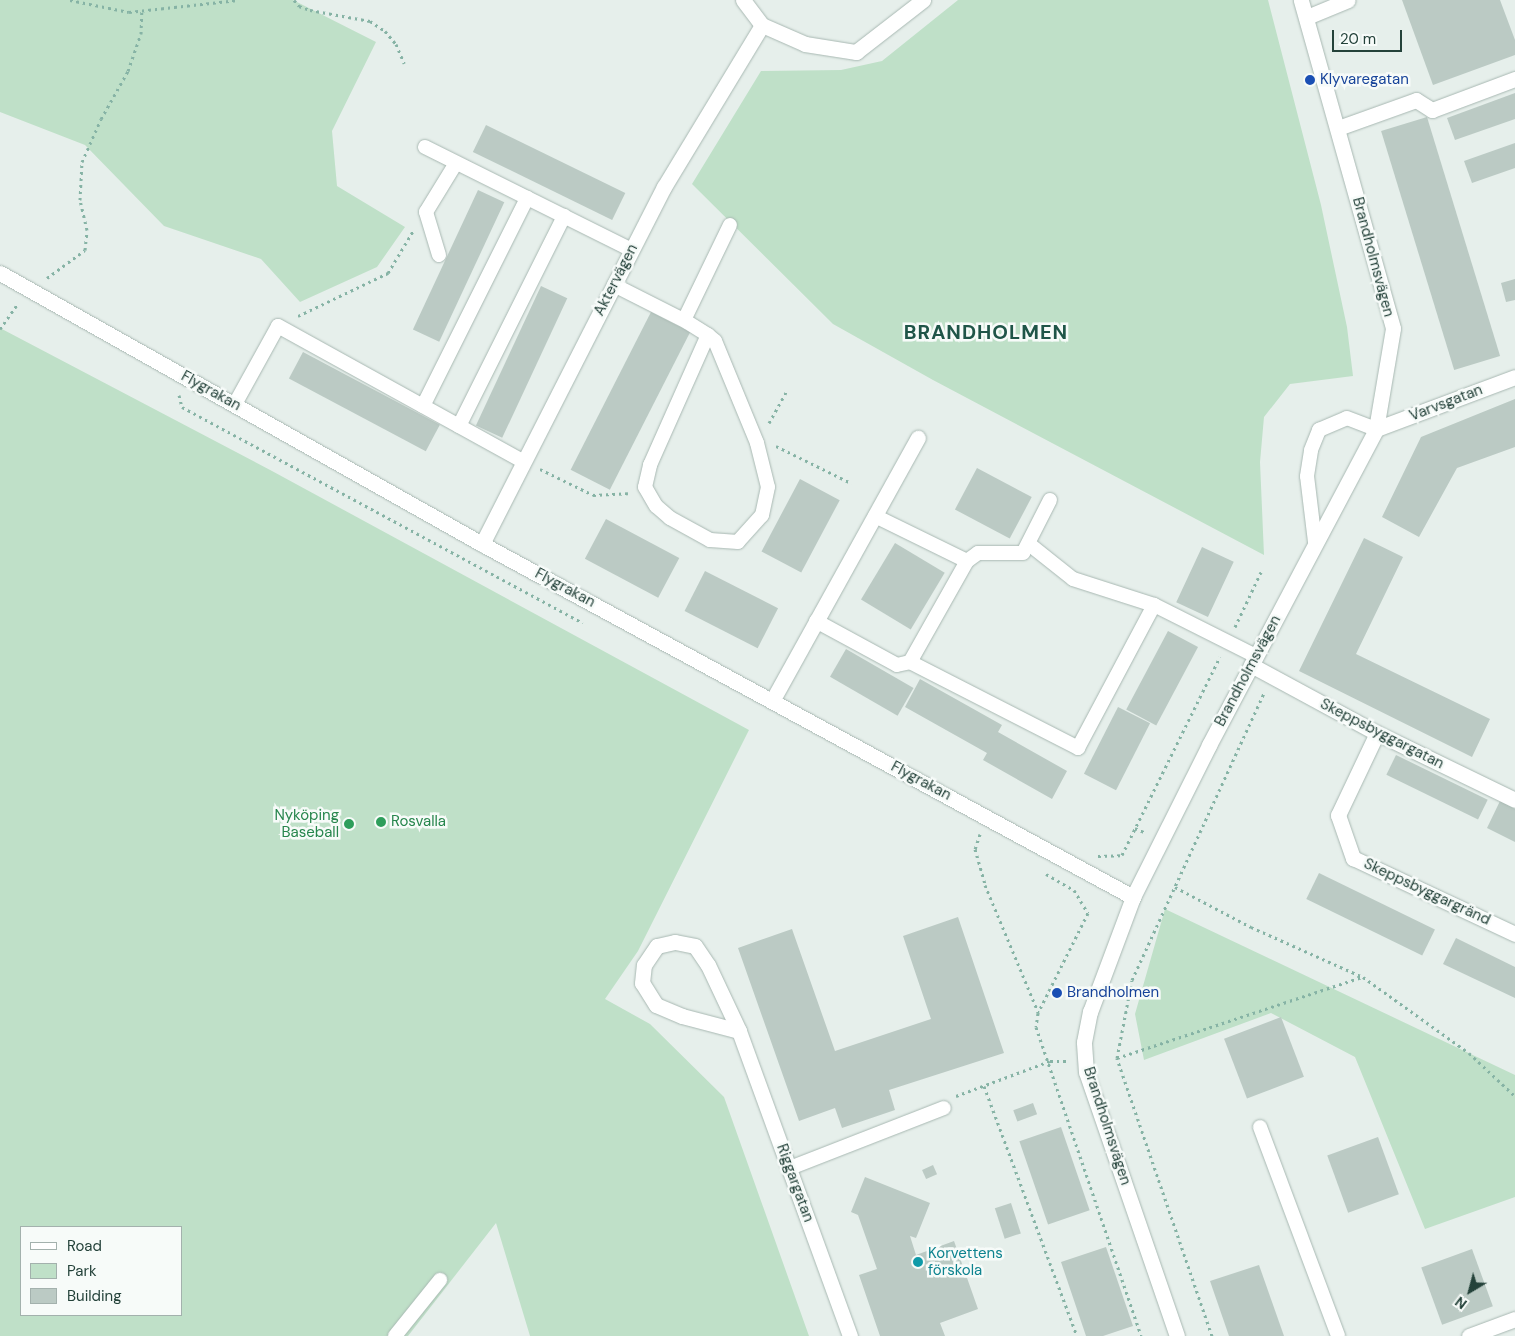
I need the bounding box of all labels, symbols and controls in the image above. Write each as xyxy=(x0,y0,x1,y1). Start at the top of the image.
scale bar xyxy=(1335,20,1405,52)
text: 20 m xyxy=(1340,29,1376,49)
place label: Klyvaregatan xyxy=(1320,71,1409,89)
marker: Klyvaregatan xyxy=(1304,74,1316,86)
street label: Brandholmsvägen xyxy=(1348,195,1398,319)
street label: Aktervägen xyxy=(590,241,642,319)
district label: BRANDHOLMEN xyxy=(902,320,1070,344)
street label: Flygrakan xyxy=(178,367,244,415)
street label: Varvsgatan xyxy=(1407,381,1485,425)
street label: Flygrakan xyxy=(532,565,598,611)
street label: Brandholmsvägen xyxy=(1211,612,1285,730)
street label: Skeppsbyggargatan xyxy=(1317,695,1447,773)
street label: Flygrakan xyxy=(888,758,954,804)
place label: Nyköping Baseball xyxy=(274,806,339,841)
place label: Rosvalla xyxy=(391,813,446,831)
marker: Rosvalla xyxy=(375,816,387,828)
marker: Nyköping Baseball xyxy=(343,818,355,830)
street label: Skeppsbyggargränd xyxy=(1361,855,1493,929)
place label: Brandholmen xyxy=(1067,984,1159,1002)
marker: Brandholmen xyxy=(1051,987,1063,999)
street label: Brandholmsvägen xyxy=(1079,1065,1135,1187)
street label: Riggargatan xyxy=(773,1142,817,1224)
legend xyxy=(20,1226,182,1316)
text: Road xyxy=(67,1236,102,1256)
place label: Korvettens förskola xyxy=(928,1244,1003,1279)
marker: Korvettens förskola xyxy=(912,1256,924,1268)
text: Park xyxy=(67,1261,97,1281)
north arrow xyxy=(1445,1266,1495,1316)
text: Building xyxy=(67,1286,122,1306)
text: N xyxy=(1451,1293,1470,1313)

